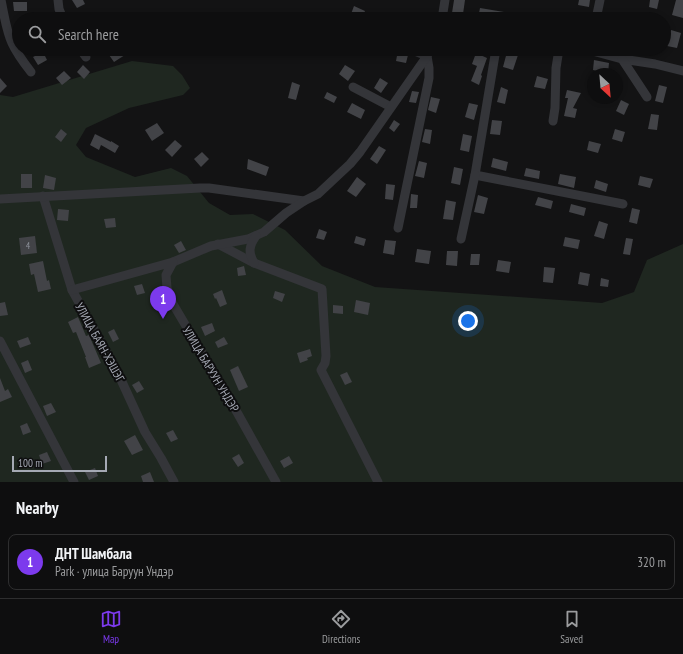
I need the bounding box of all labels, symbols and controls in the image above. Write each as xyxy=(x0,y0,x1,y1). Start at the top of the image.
search box xyxy=(12,12,671,56)
icon: search xyxy=(26,23,48,45)
text: Search here xyxy=(58,25,119,44)
north arrow xyxy=(587,68,623,104)
house number: 4 xyxy=(26,239,31,252)
pin: 1 xyxy=(150,286,176,319)
street label: УЛИЦА БАЯН-ХЭШЭГ xyxy=(72,300,128,385)
your location xyxy=(458,311,478,331)
street label: УЛИЦА БАРУУН УНДЭР xyxy=(180,323,243,415)
scale bar xyxy=(12,454,107,473)
text: 100 m xyxy=(18,456,42,470)
text: Nearby xyxy=(16,497,59,519)
text: ДНТ Шамбала xyxy=(55,544,132,563)
text: 1 xyxy=(27,554,33,571)
text: 320 m xyxy=(637,554,666,571)
text: Park · улица Баруун Ундэр xyxy=(55,563,173,580)
tab: Map xyxy=(100,608,122,646)
tab: Directions xyxy=(322,608,360,646)
tab: Saved xyxy=(560,608,583,646)

